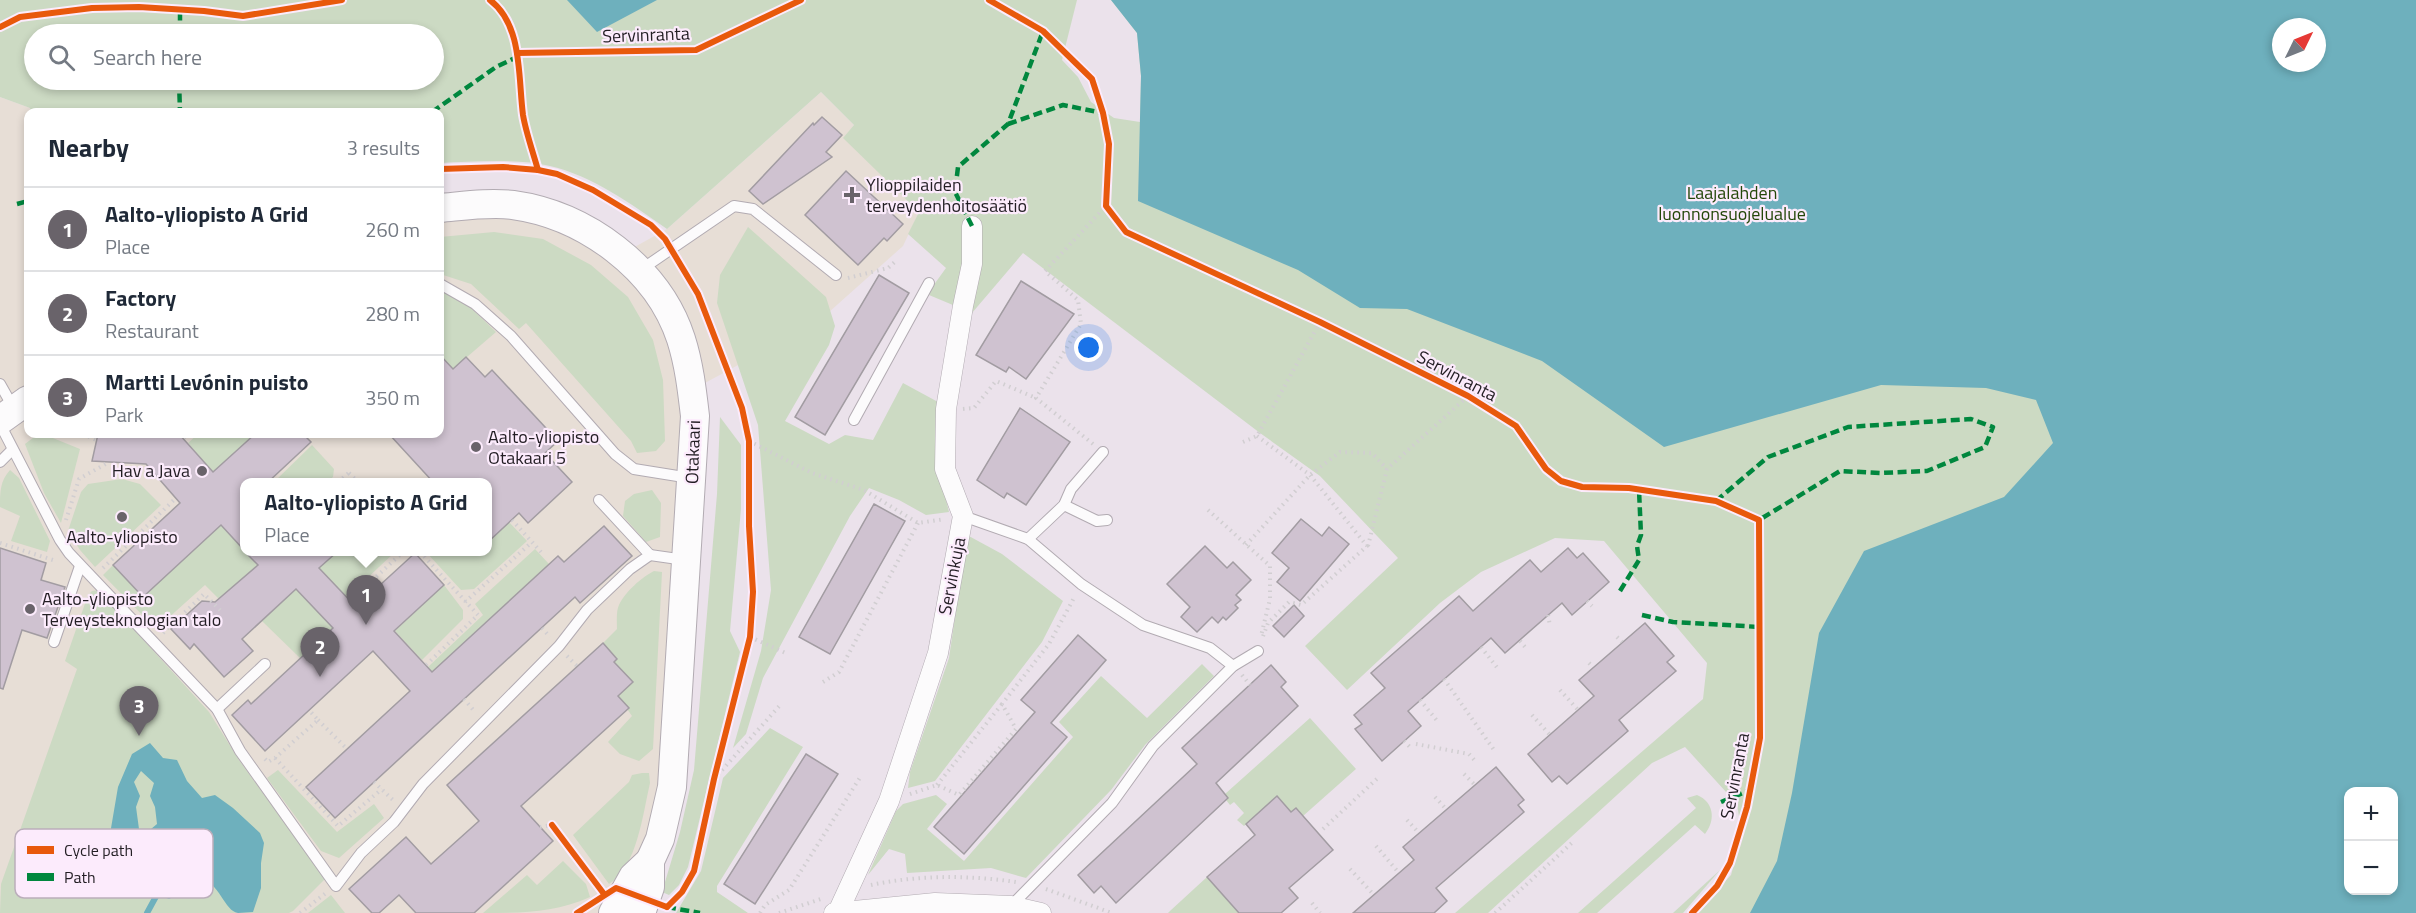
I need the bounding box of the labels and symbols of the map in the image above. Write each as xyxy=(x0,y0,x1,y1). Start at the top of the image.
north arrow xyxy=(2272,18,2326,72)
street label: Servinranta xyxy=(602,19,690,50)
place label: Ylioppilaiden terveydenhoitosäätiö xyxy=(866,171,1027,219)
park label: Laajalahden luonnonsuojelualue xyxy=(1658,179,1806,227)
marker: Ylioppilaiden terveydenhoitosäätiö xyxy=(843,186,861,204)
your location xyxy=(1074,333,1103,362)
street label: Servinranta xyxy=(1412,343,1502,408)
street label: Otakaari xyxy=(678,420,707,484)
place label: Aalto-yliopisto Otakaari 5 xyxy=(488,423,599,471)
marker: Aalto-yliopisto Otakaari 5 xyxy=(469,440,483,454)
place label: Hav a Java xyxy=(112,457,190,484)
marker: Hav a Java xyxy=(195,464,209,478)
marker: Aalto-yliopisto xyxy=(115,510,129,524)
place label: Aalto-yliopisto xyxy=(66,523,178,550)
street label: Servinkuja xyxy=(931,535,972,617)
pin: 1 xyxy=(346,576,386,625)
place label: Aalto-yliopisto Terveysteknologian talo xyxy=(42,585,221,633)
marker: Aalto-yliopisto Terveysteknologian talo xyxy=(23,602,37,616)
pin: 2 xyxy=(300,628,340,677)
pin: 3 xyxy=(120,686,158,736)
street label: Servinranta xyxy=(1713,730,1756,821)
legend xyxy=(15,829,213,898)
text: Cycle path xyxy=(64,838,133,862)
text: Path xyxy=(64,865,96,889)

